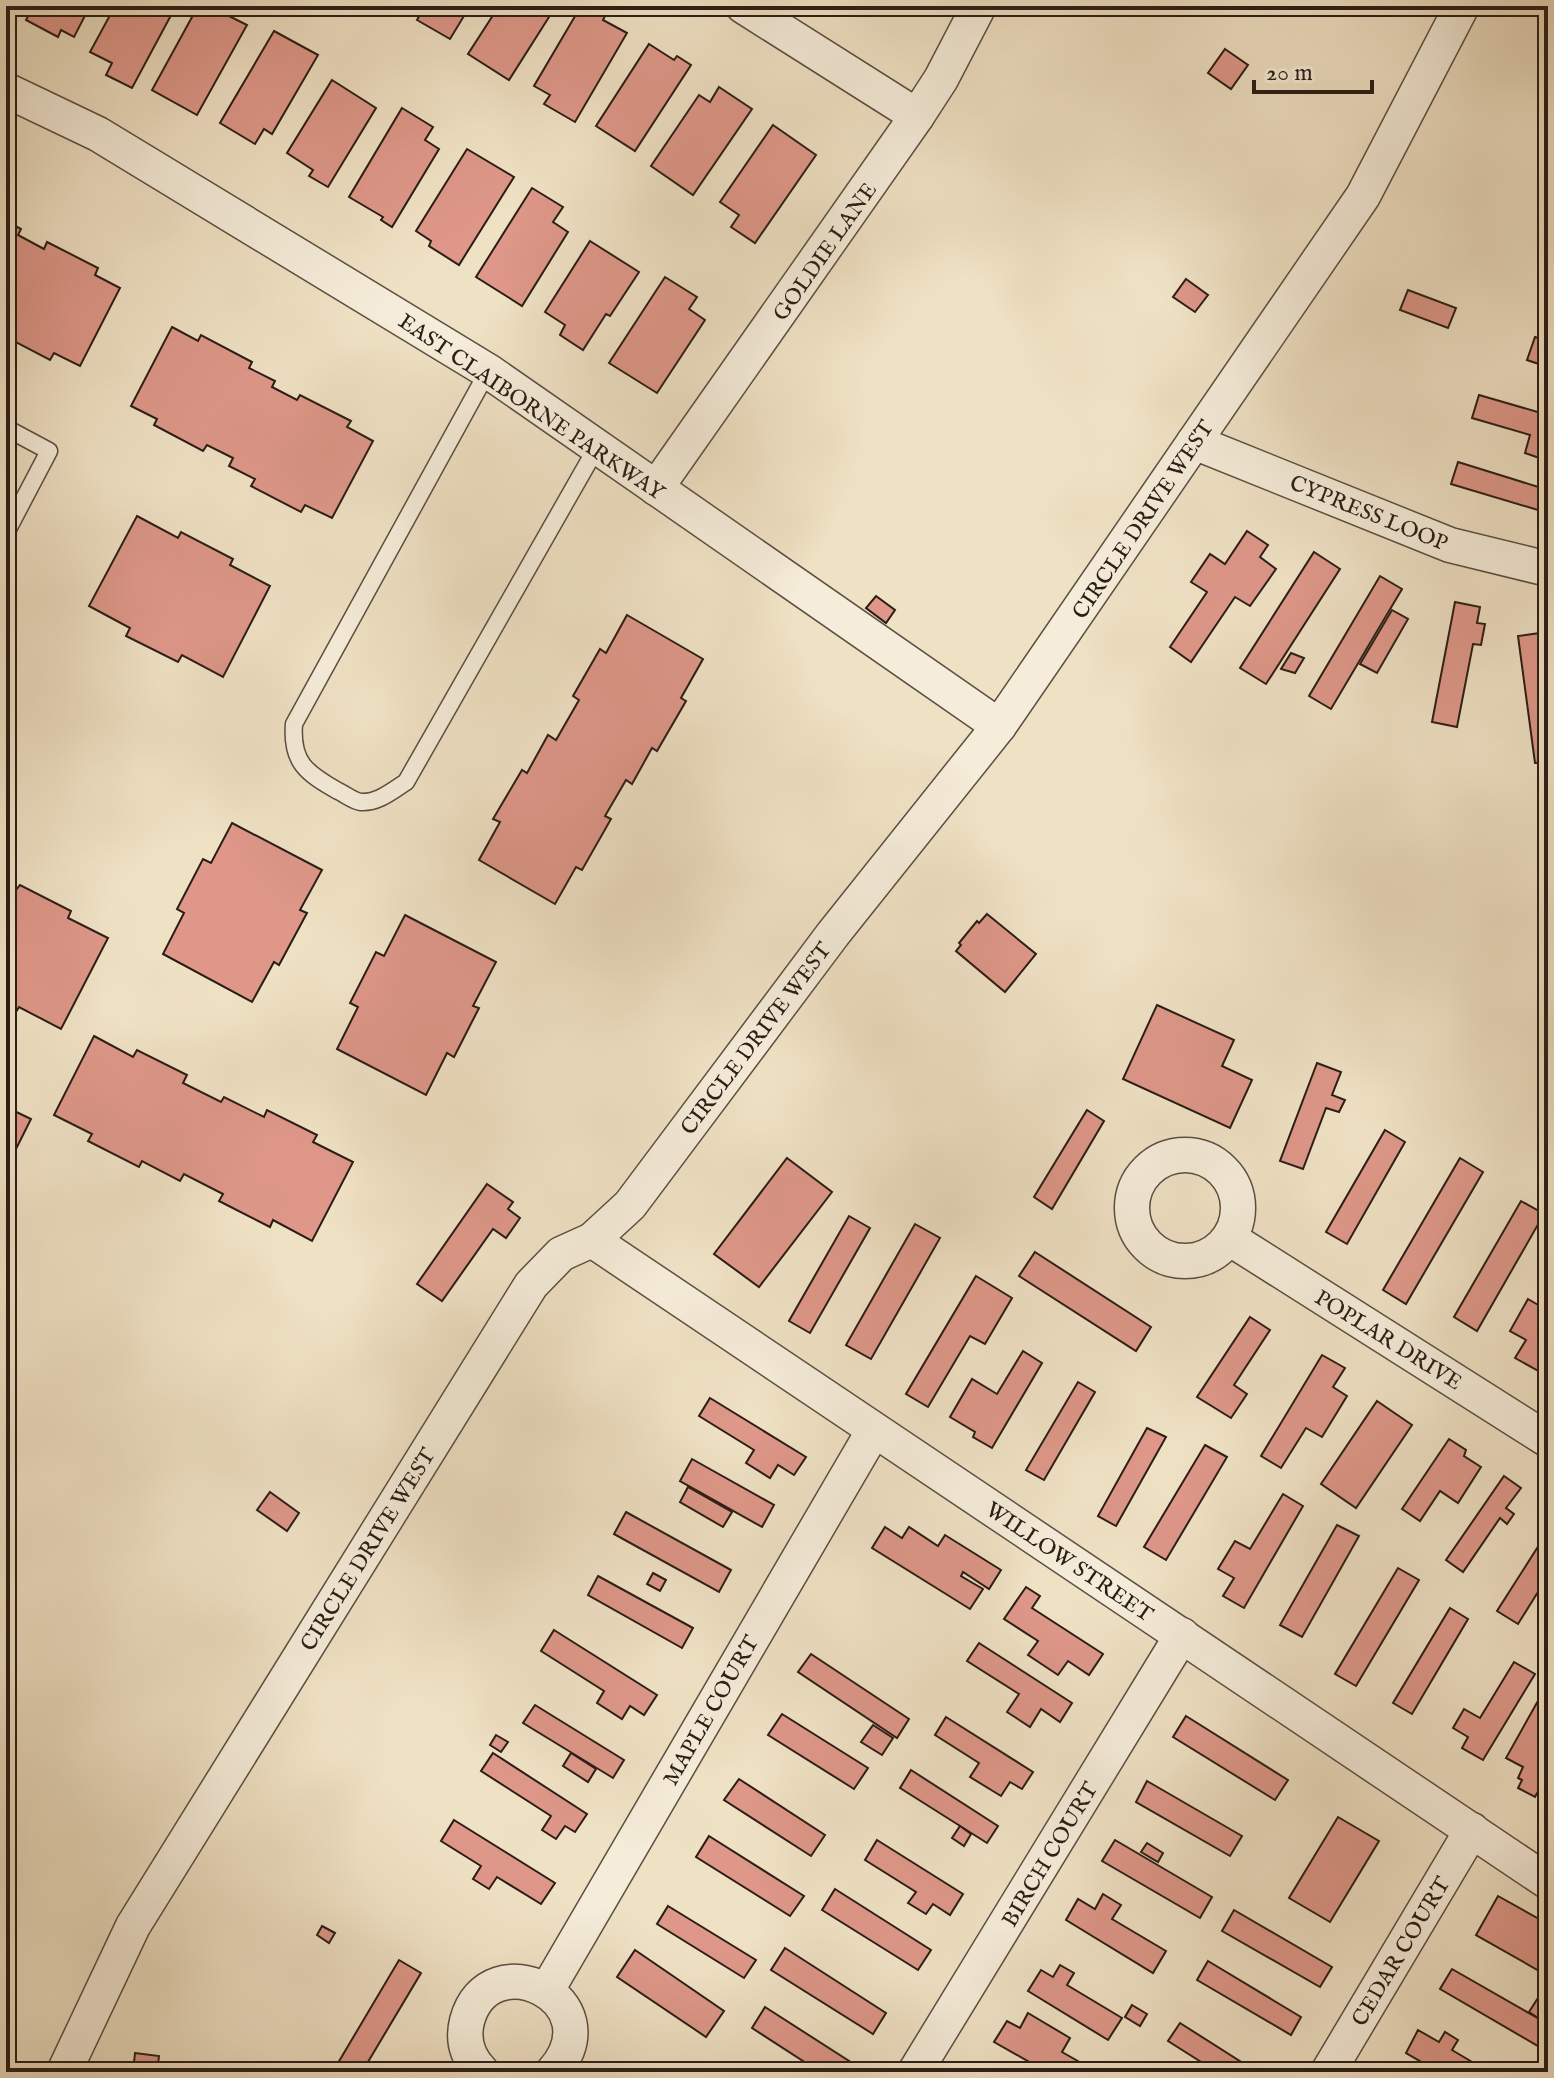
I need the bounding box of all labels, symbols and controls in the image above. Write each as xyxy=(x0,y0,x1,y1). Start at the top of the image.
scale bar xyxy=(1254,44,1372,94)
text: 20 m xyxy=(1266,58,1313,89)
street label: GOLDIE LANE xyxy=(767,177,884,327)
street label: EAST CLAIBORNE PARKWAY xyxy=(392,308,670,508)
street label: CIRCLE DRIVE WEST xyxy=(1067,415,1221,625)
street label: CYPRESS LOOP xyxy=(1285,469,1451,558)
street label: CIRCLE DRIVE WEST xyxy=(675,937,838,1141)
street label: POPLAR DRIVE xyxy=(1309,1284,1467,1397)
street label: CIRCLE DRIVE WEST xyxy=(295,1443,443,1657)
street label: WILLOW STREET xyxy=(980,1496,1158,1629)
street label: MAPLE COURT xyxy=(657,1631,766,1791)
street label: BIRCH COURT xyxy=(996,1777,1105,1933)
street label: CEDAR COURT xyxy=(1346,1872,1457,2032)

